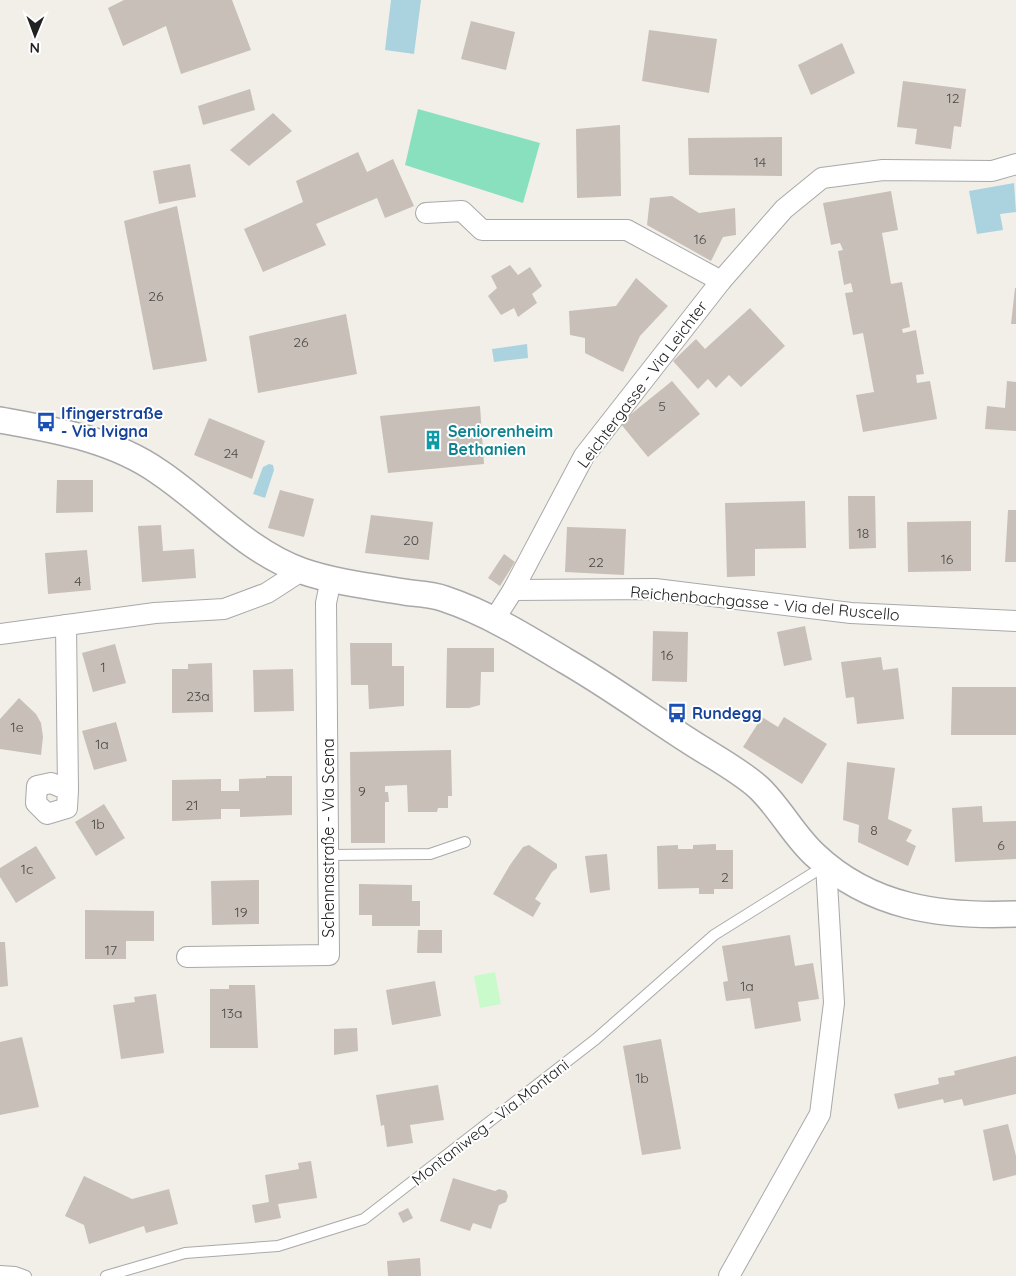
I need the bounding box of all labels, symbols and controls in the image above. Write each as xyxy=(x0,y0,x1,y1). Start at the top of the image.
north arrow xyxy=(10,10,60,60)
text: N xyxy=(29,39,40,57)
house number: 12 xyxy=(947,89,960,107)
house number: 14 xyxy=(754,153,766,171)
house number: 16 xyxy=(694,230,707,248)
house number: 26 xyxy=(148,287,164,305)
street label: Leichtergasse - Via Leichter xyxy=(573,296,711,472)
house number: 26 xyxy=(293,333,309,351)
house number: 5 xyxy=(658,397,666,415)
place label: Ifingerstraße - Via Ivigna xyxy=(61,403,163,441)
bus stop icon: Ifingerstraße - Via Ivigna xyxy=(35,411,57,433)
place label: Seniorenheim Bethanien xyxy=(448,421,553,459)
building icon: Seniorenheim Bethanien xyxy=(422,429,444,451)
house number: 24 xyxy=(224,444,238,462)
house number: 18 xyxy=(857,524,869,542)
house number: 20 xyxy=(403,531,419,549)
house number: 16 xyxy=(941,550,954,568)
house number: 22 xyxy=(588,553,604,571)
house number: 4 xyxy=(74,572,82,590)
street label: Reichenbachgasse - Via del Ruscello xyxy=(629,581,901,625)
house number: 16 xyxy=(661,646,674,664)
house number: 1 xyxy=(100,658,106,676)
house number: 23a xyxy=(186,687,210,705)
bus stop icon: Rundegg xyxy=(666,702,688,724)
place label: Rundegg xyxy=(692,703,762,723)
house number: 1e xyxy=(10,718,24,736)
house number: 1a xyxy=(95,735,109,753)
street label: Schennastraße - Via Scena xyxy=(318,738,338,938)
house number: 9 xyxy=(358,782,366,800)
house number: 21 xyxy=(186,796,198,814)
house number: 1b xyxy=(91,815,105,833)
house number: 8 xyxy=(870,821,878,839)
house number: 6 xyxy=(997,836,1005,854)
house number: 1c xyxy=(21,860,33,878)
house number: 2 xyxy=(721,868,729,886)
house number: 19 xyxy=(235,903,248,921)
house number: 17 xyxy=(105,941,117,959)
house number: 1a xyxy=(740,977,754,995)
house number: 13a xyxy=(222,1004,243,1022)
street label: Montaniweg - Via Montani xyxy=(407,1054,573,1190)
house number: 1b xyxy=(635,1069,649,1087)

